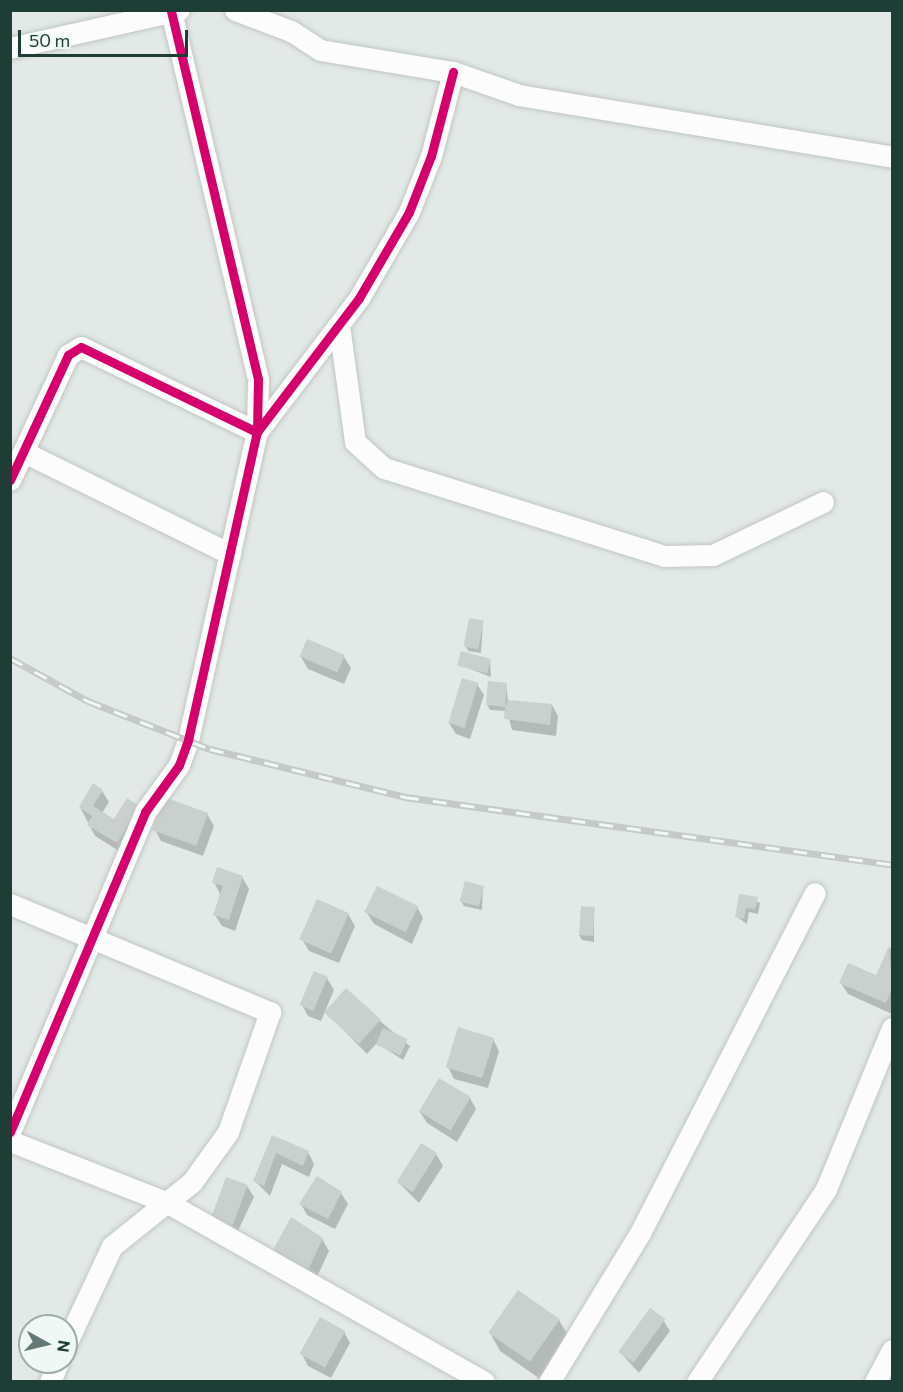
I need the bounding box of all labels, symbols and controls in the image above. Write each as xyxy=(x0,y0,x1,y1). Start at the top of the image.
scale bar xyxy=(21,18,190,56)
text: 50 m xyxy=(29,29,70,51)
north arrow xyxy=(18,1314,78,1374)
text: N xyxy=(54,1339,75,1354)

